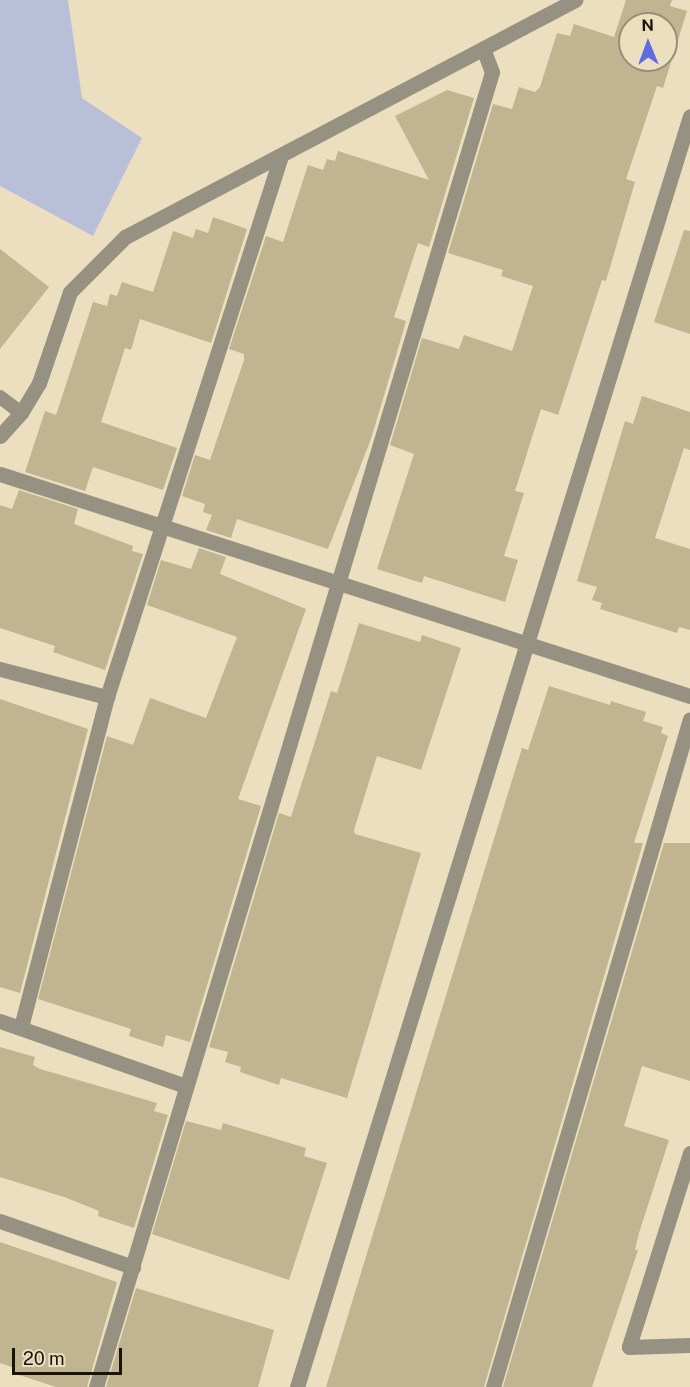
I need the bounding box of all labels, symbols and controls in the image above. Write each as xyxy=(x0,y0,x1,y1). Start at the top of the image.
north arrow xyxy=(618,12,678,72)
text: N xyxy=(641,16,654,35)
scale bar xyxy=(15,1336,124,1374)
text: 20 m xyxy=(23,1348,65,1369)

